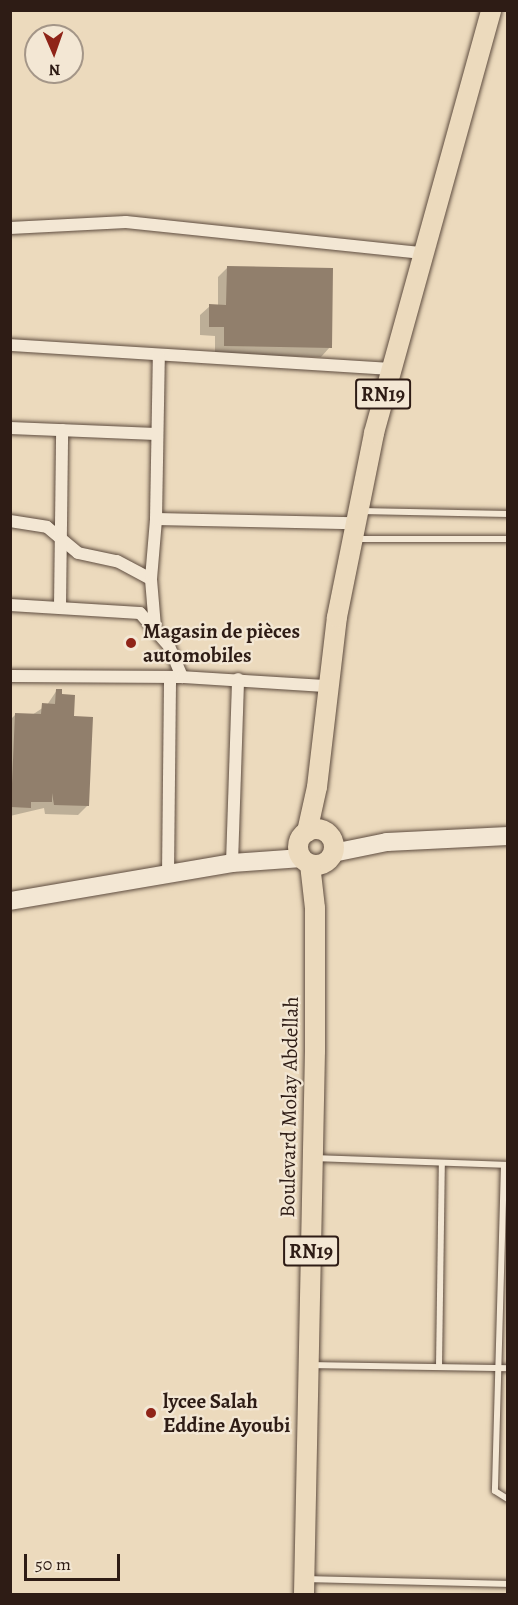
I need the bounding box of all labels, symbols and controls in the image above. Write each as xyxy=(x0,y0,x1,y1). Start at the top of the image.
north arrow xyxy=(24,24,84,84)
text: N xyxy=(48,59,61,81)
road number: RN19 xyxy=(354,377,412,411)
place label: Magasin de pièces automobiles xyxy=(143,618,300,668)
marker: Magasin de pièces automobiles xyxy=(124,636,138,650)
street label: Boulevard Molay Abdellah xyxy=(274,996,304,1218)
road number: RN19 xyxy=(282,1234,340,1268)
place label: lycee Salah Eddine Ayoubi xyxy=(163,1388,290,1438)
marker: lycee Salah Eddine Ayoubi xyxy=(144,1406,158,1420)
scale bar xyxy=(27,1542,123,1580)
text: 50 m xyxy=(35,1552,71,1576)

